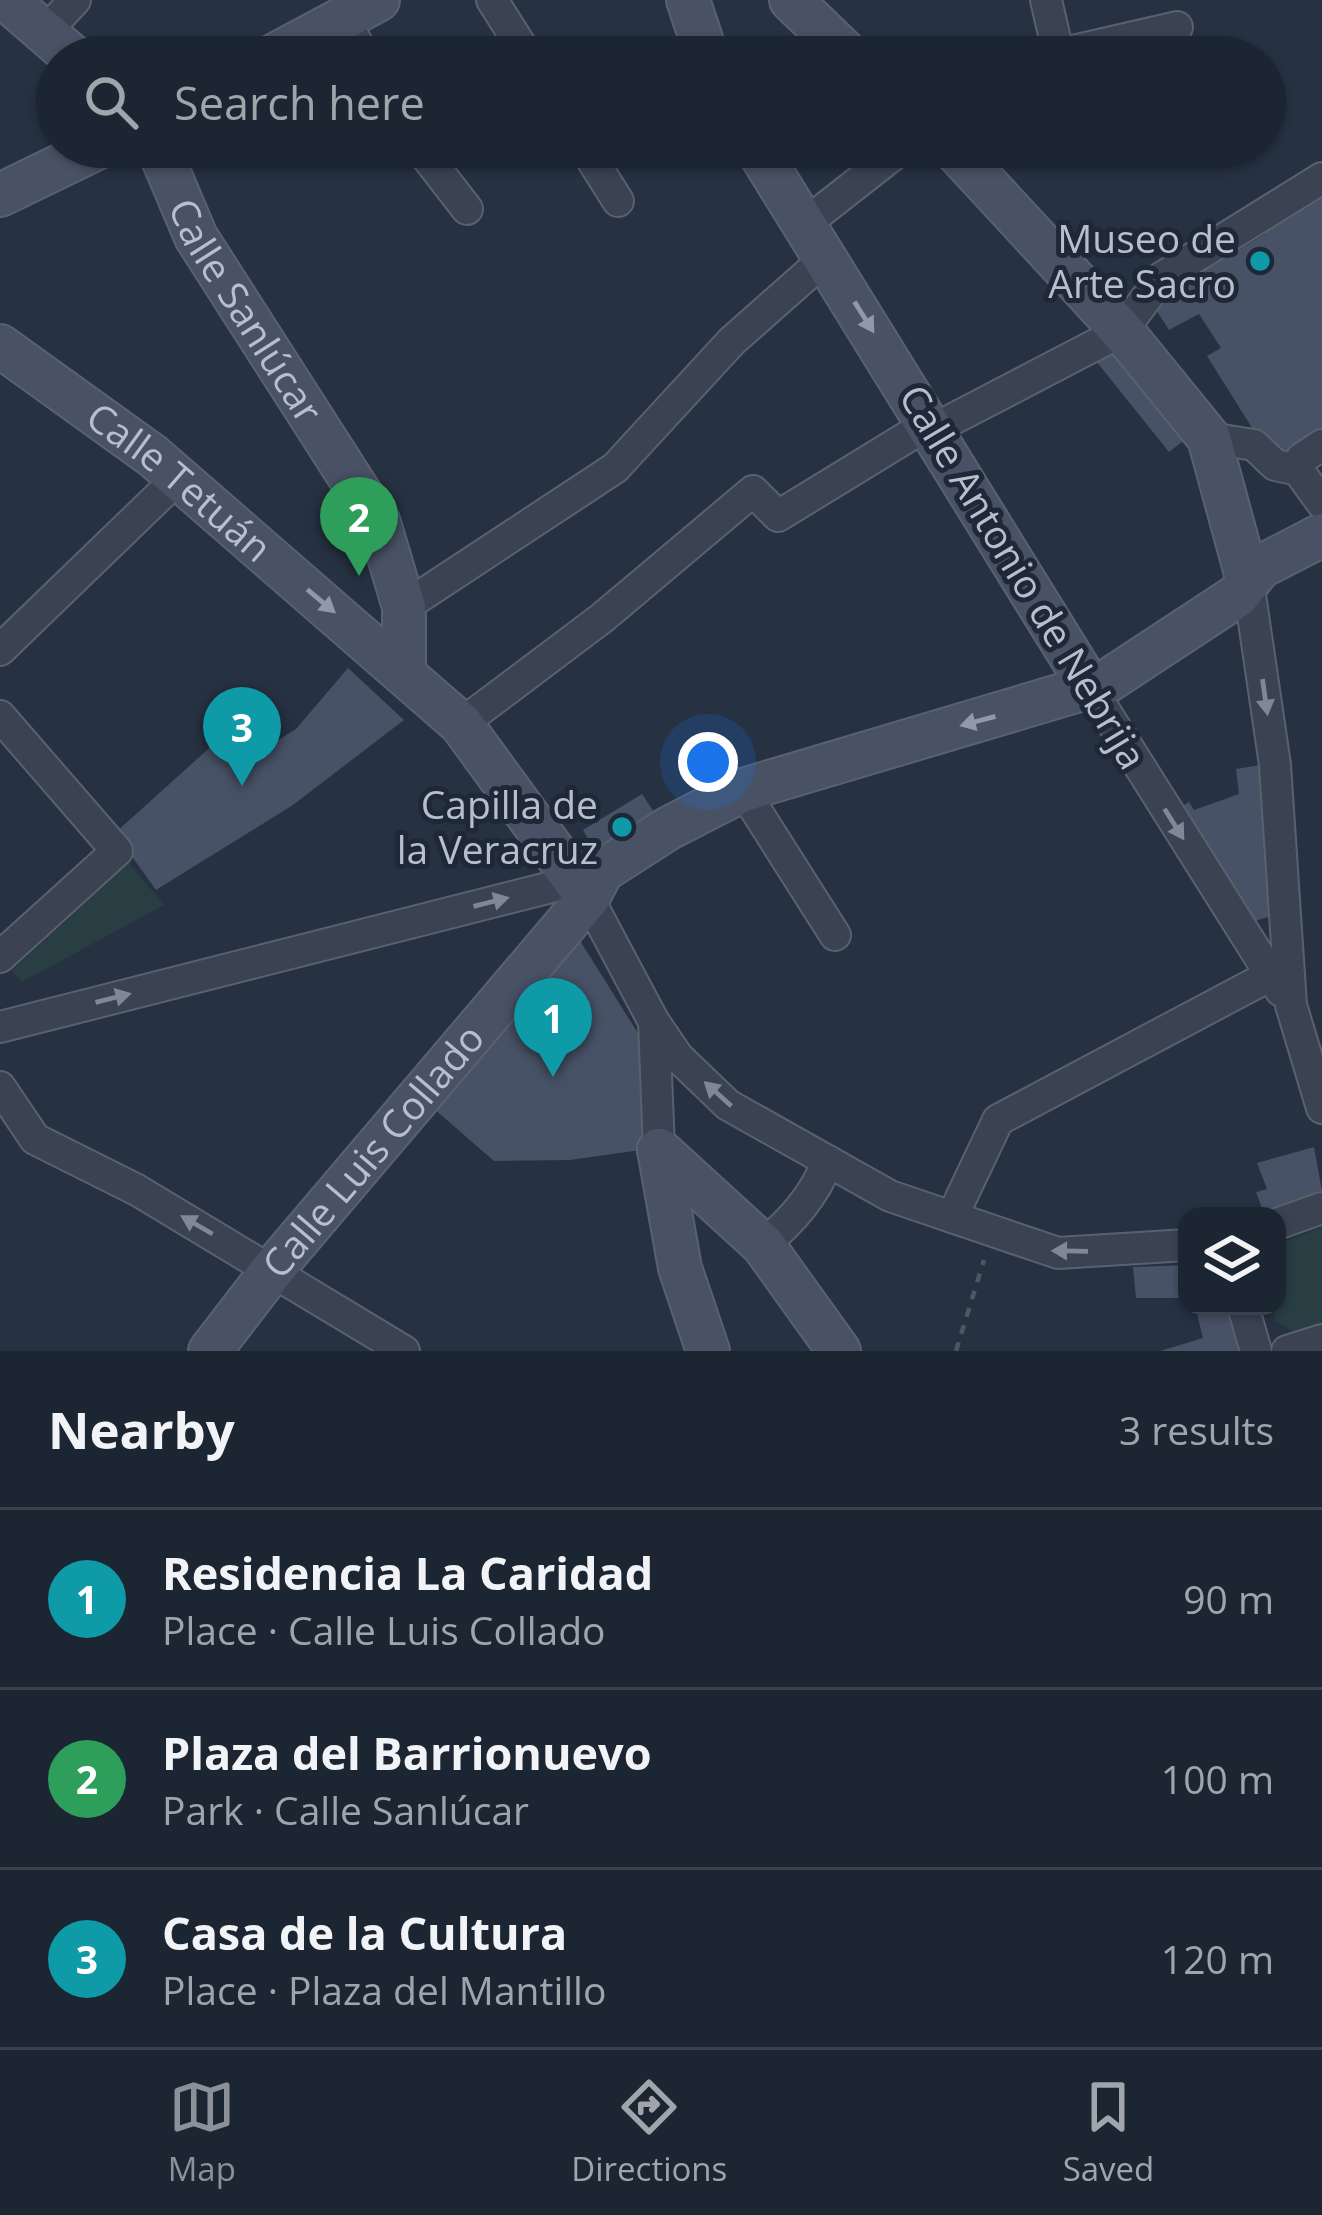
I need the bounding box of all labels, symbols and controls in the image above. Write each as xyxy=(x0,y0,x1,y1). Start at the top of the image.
search box xyxy=(36,36,1286,168)
icon: search xyxy=(78,69,144,135)
text: Search here xyxy=(174,72,425,133)
street label: Calle Sanlúcar xyxy=(158,190,336,432)
place label: Museo de Arte Sacro xyxy=(1048,211,1236,309)
marker: Museo de Arte Sacro xyxy=(1247,248,1273,274)
one-way arrow xyxy=(852,300,874,333)
street label: Calle Antonio de Nebrija xyxy=(888,374,1160,778)
street label: Calle Tetuán xyxy=(77,389,284,573)
pin: 2 xyxy=(320,477,398,576)
one-way arrow xyxy=(306,588,336,614)
one-way arrow xyxy=(1256,679,1275,716)
pin: 3 xyxy=(203,687,281,786)
one-way arrow xyxy=(960,713,997,732)
your location xyxy=(678,732,738,792)
place label: Capilla de la Veracruz xyxy=(397,777,598,875)
one-way arrow xyxy=(1163,807,1184,841)
marker: Capilla de la Veracruz xyxy=(609,814,635,840)
one-way arrow xyxy=(473,892,510,911)
pin: 1 xyxy=(514,978,592,1077)
one-way arrow xyxy=(95,988,132,1007)
street label: Calle Luis Collado xyxy=(249,1012,495,1288)
one-way arrow xyxy=(703,1081,733,1108)
map controls xyxy=(1178,1207,1286,1315)
button: layers xyxy=(1178,1207,1286,1315)
one-way arrow xyxy=(180,1215,213,1236)
one-way arrow xyxy=(1051,1241,1089,1261)
text: Nearby xyxy=(48,1394,235,1464)
text: 3 results xyxy=(1119,1403,1274,1456)
text: Residencia La Caridad xyxy=(162,1542,653,1603)
text: 1 xyxy=(76,1572,98,1625)
text: 90 m xyxy=(1183,1572,1274,1625)
text: Place · Calle Luis Collado xyxy=(162,1603,606,1656)
text: Plaza del Barrionuevo xyxy=(162,1722,652,1783)
text: 2 xyxy=(76,1752,98,1805)
text: 100 m xyxy=(1161,1752,1274,1805)
text: Park · Calle Sanlúcar xyxy=(162,1783,529,1836)
text: Casa de la Cultura xyxy=(162,1902,567,1963)
text: 3 xyxy=(76,1932,98,1985)
text: 120 m xyxy=(1161,1932,1274,1985)
text: Place · Plaza del Mantillo xyxy=(162,1963,606,2016)
tab: Map xyxy=(168,2074,236,2191)
tab: Directions xyxy=(571,2074,727,2191)
tab: Saved xyxy=(1063,2074,1154,2191)

